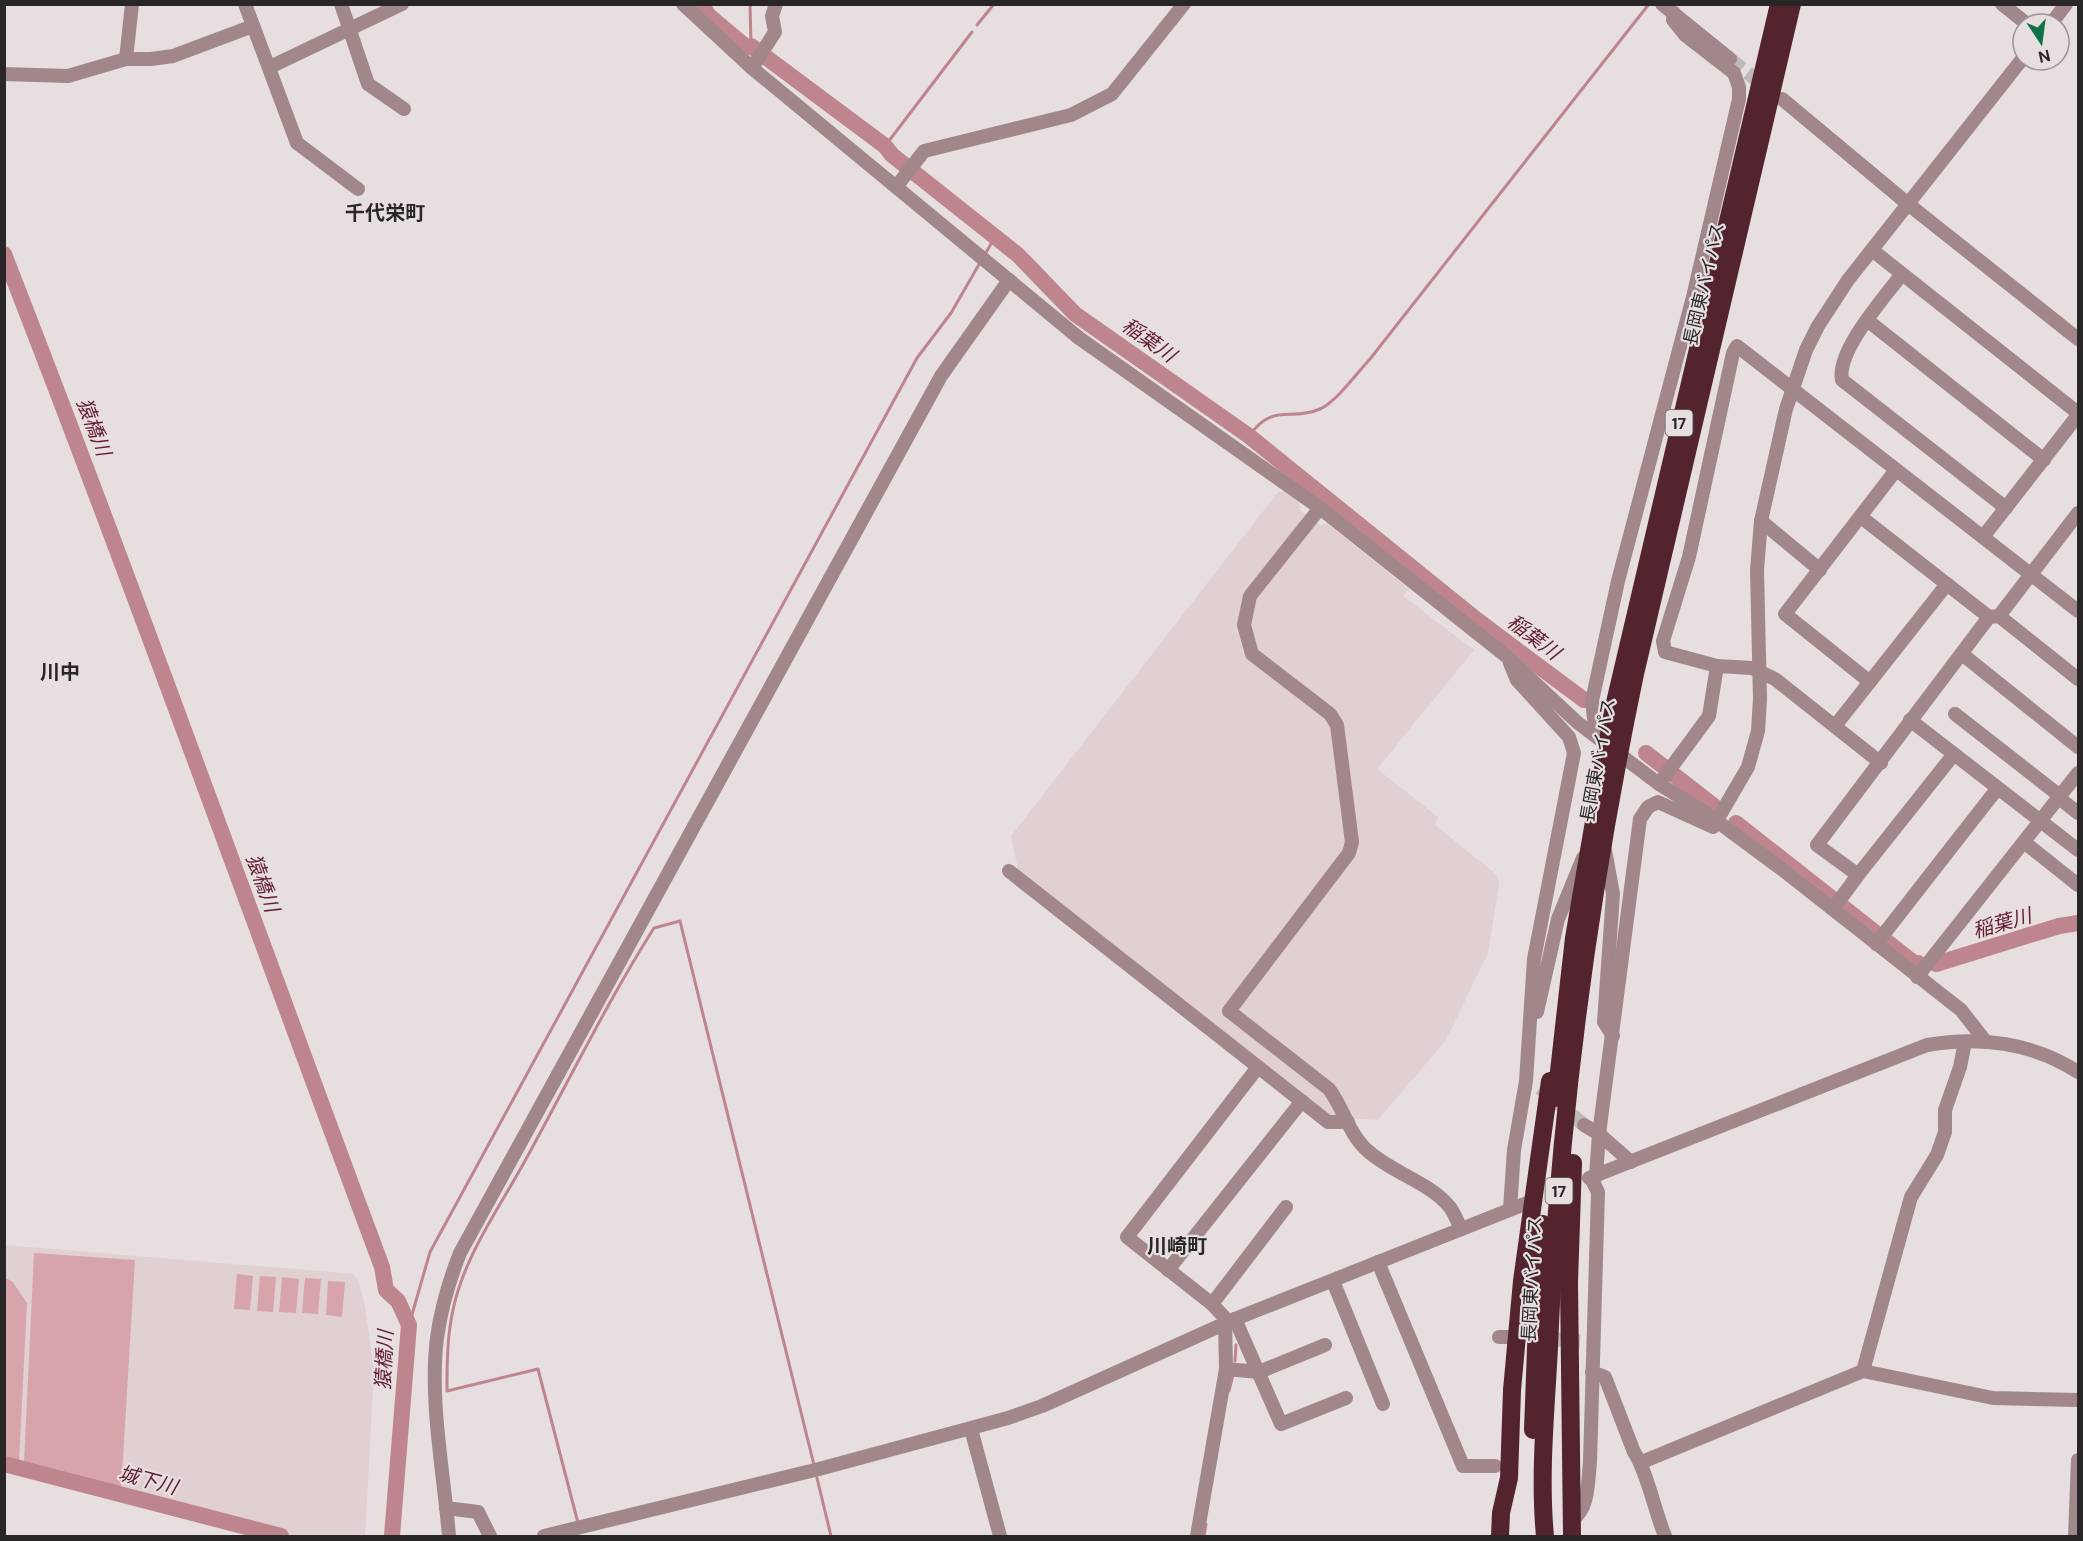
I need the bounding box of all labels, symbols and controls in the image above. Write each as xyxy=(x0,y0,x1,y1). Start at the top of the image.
north arrow xyxy=(2011,12,2071,72)
text: N xyxy=(2036,45,2052,68)
district label: 千代栄町 xyxy=(345,200,425,226)
street label: 長岡東バイパス xyxy=(1678,220,1730,348)
water label: 稲葉川 xyxy=(1117,312,1183,369)
water label: 猿橋川 xyxy=(71,394,118,462)
road number: 17 xyxy=(1666,410,1692,436)
water label: 稲葉川 xyxy=(1502,609,1567,667)
district label: 川中 xyxy=(40,659,80,685)
street label: 長岡東バイパス xyxy=(1575,696,1621,824)
water label: 猿橋川 xyxy=(241,850,286,918)
water label: 稲葉川 xyxy=(1970,902,2036,944)
road number: 17 xyxy=(1546,1178,1572,1204)
street label: 長岡東バイパス xyxy=(1517,1216,1547,1342)
district label: 川崎町 xyxy=(1147,1233,1207,1259)
water label: 猿橋川 xyxy=(369,1327,399,1391)
water label: 城下川 xyxy=(116,1460,182,1501)

